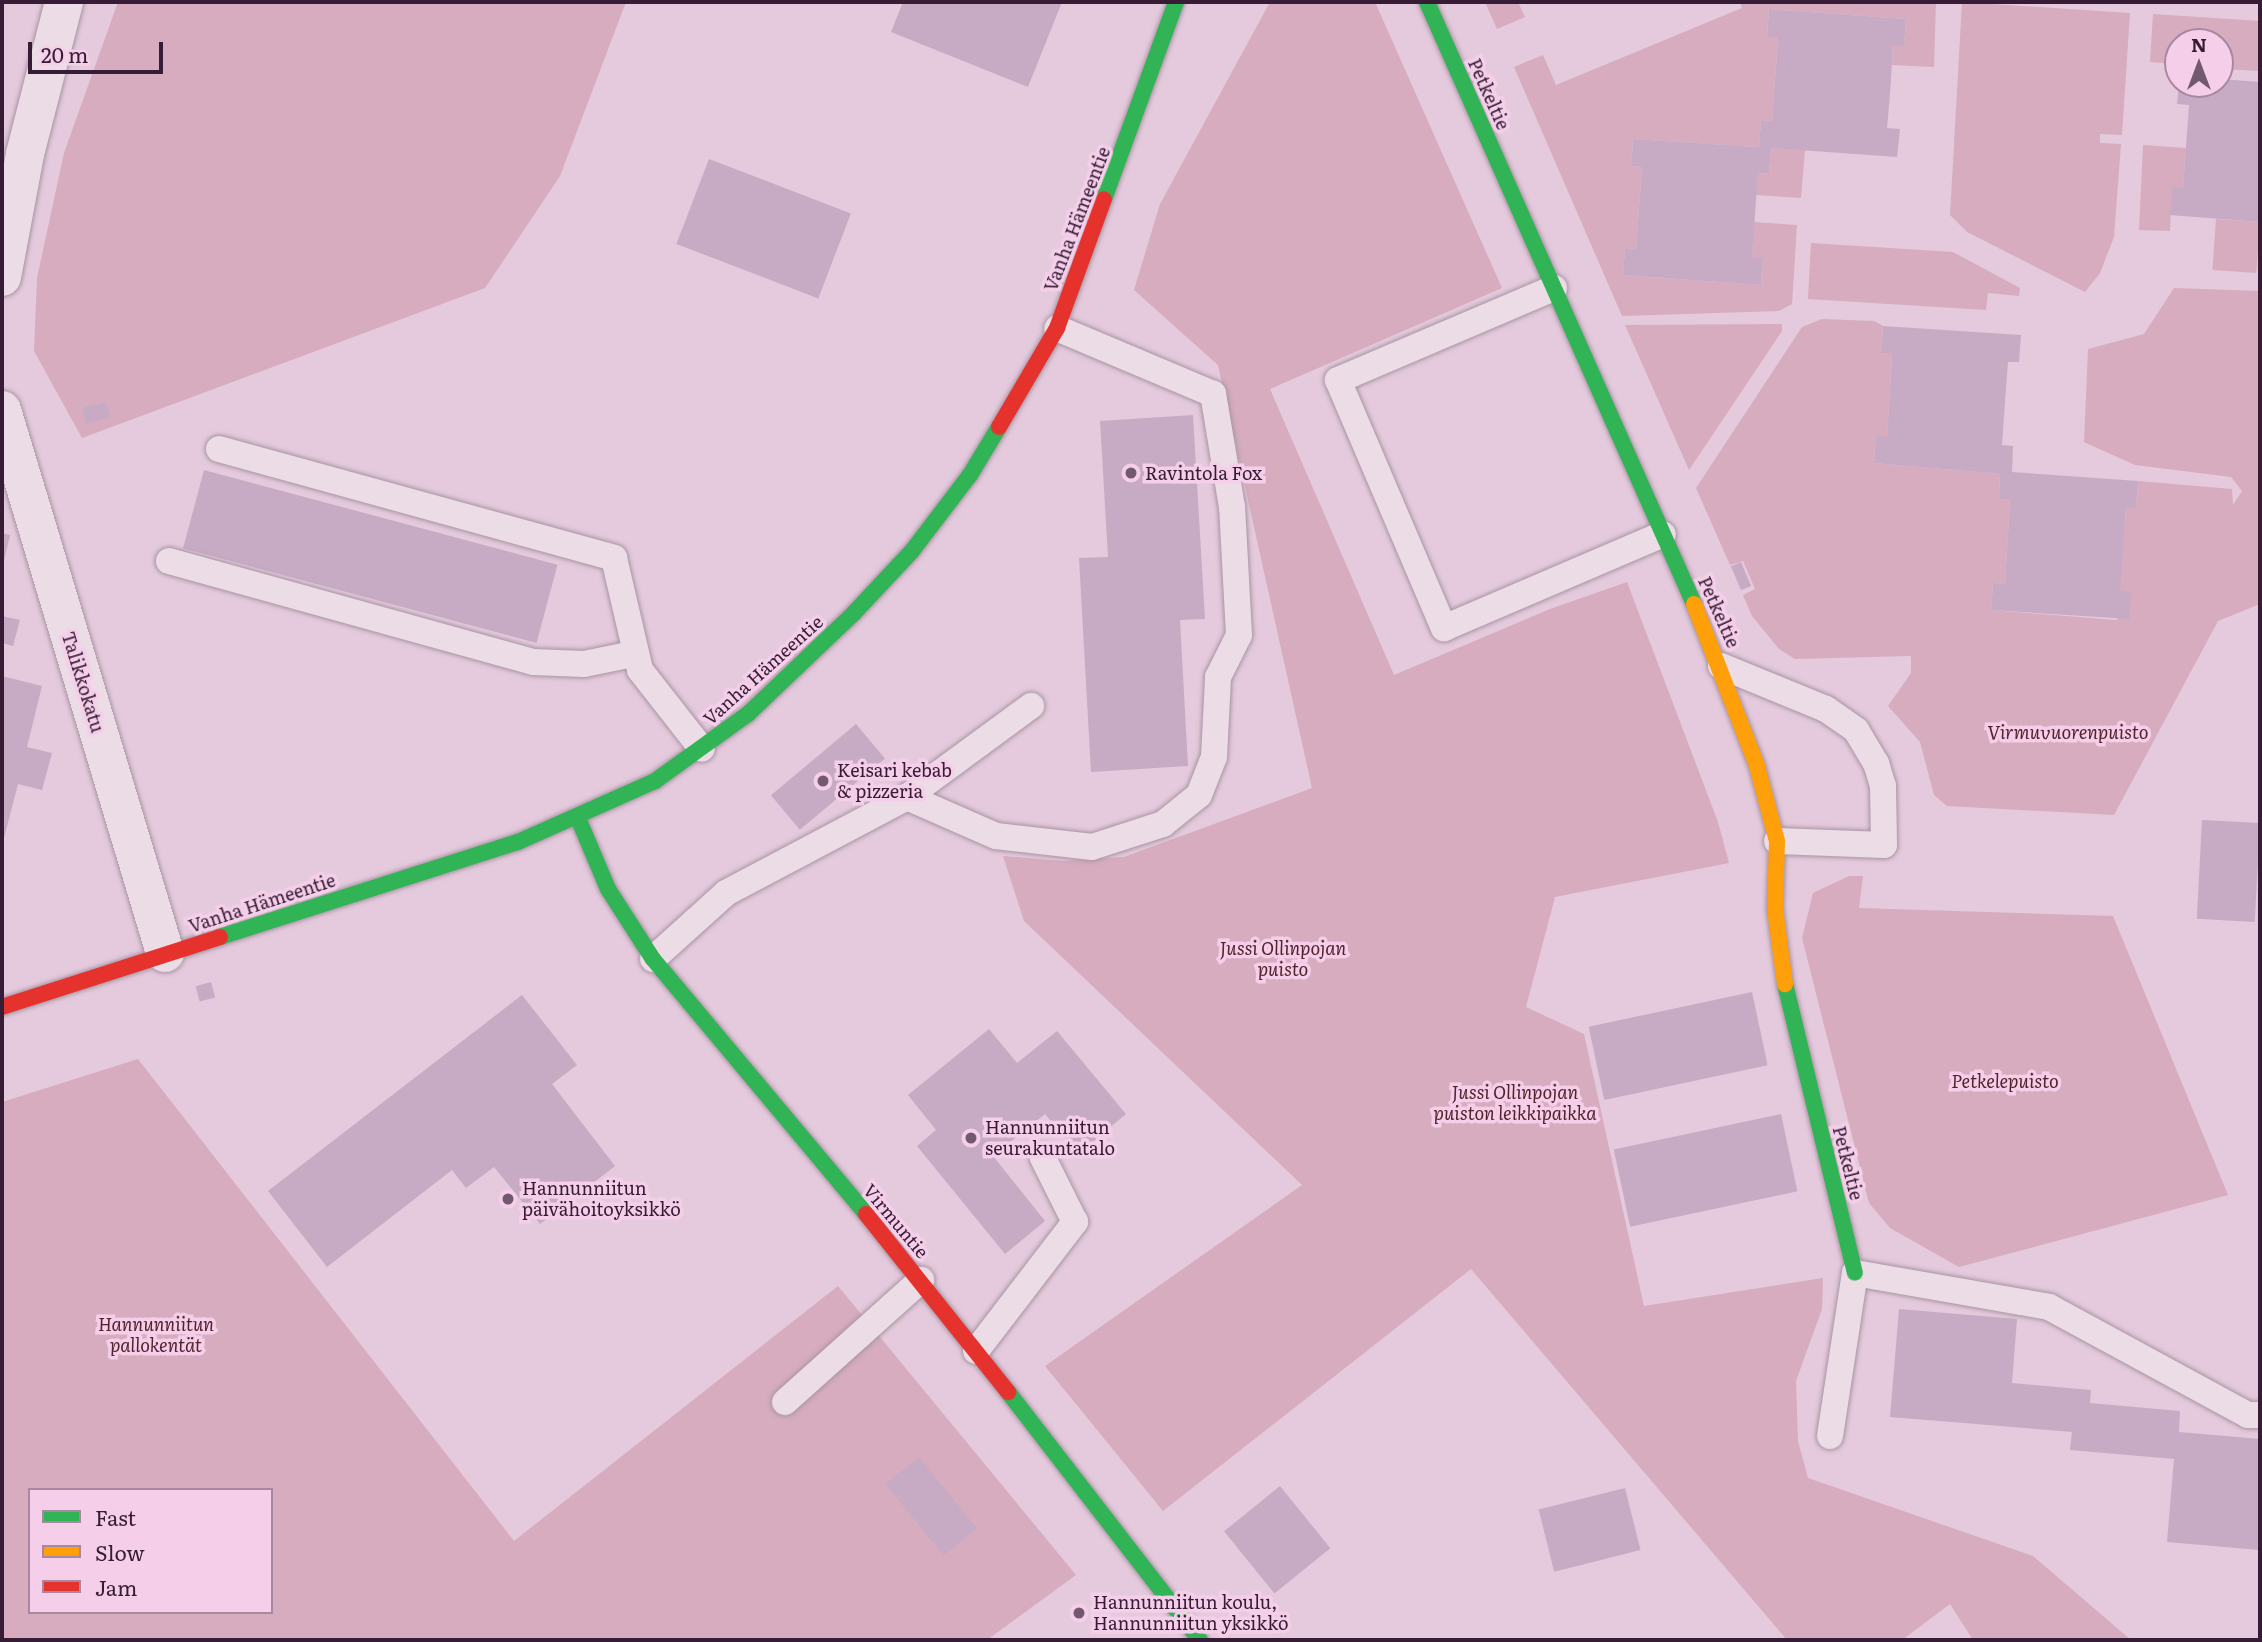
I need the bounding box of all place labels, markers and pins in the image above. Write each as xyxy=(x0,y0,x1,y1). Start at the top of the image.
place label: Ravintola Fox xyxy=(1145,462,1262,484)
marker: Ravintola Fox xyxy=(1123,465,1139,481)
place label: Keisari kebab & pizzeria xyxy=(837,760,952,802)
marker: Keisari kebab & pizzeria xyxy=(815,773,831,789)
place label: Hannunniitun seurakuntatalo xyxy=(985,1117,1115,1160)
marker: Hannunniitun seurakuntatalo xyxy=(963,1130,979,1146)
place label: Hannunniitun päivähoitoyksikkö xyxy=(522,1178,681,1220)
marker: Hannunniitun päivähoitoyksikkö xyxy=(500,1191,516,1207)
place label: Hannunniitun koulu, Hannunniitun yksikkö xyxy=(1093,1592,1289,1634)
marker: Hannunniitun koulu, Hannunniitun yksikkö xyxy=(1071,1605,1087,1621)

